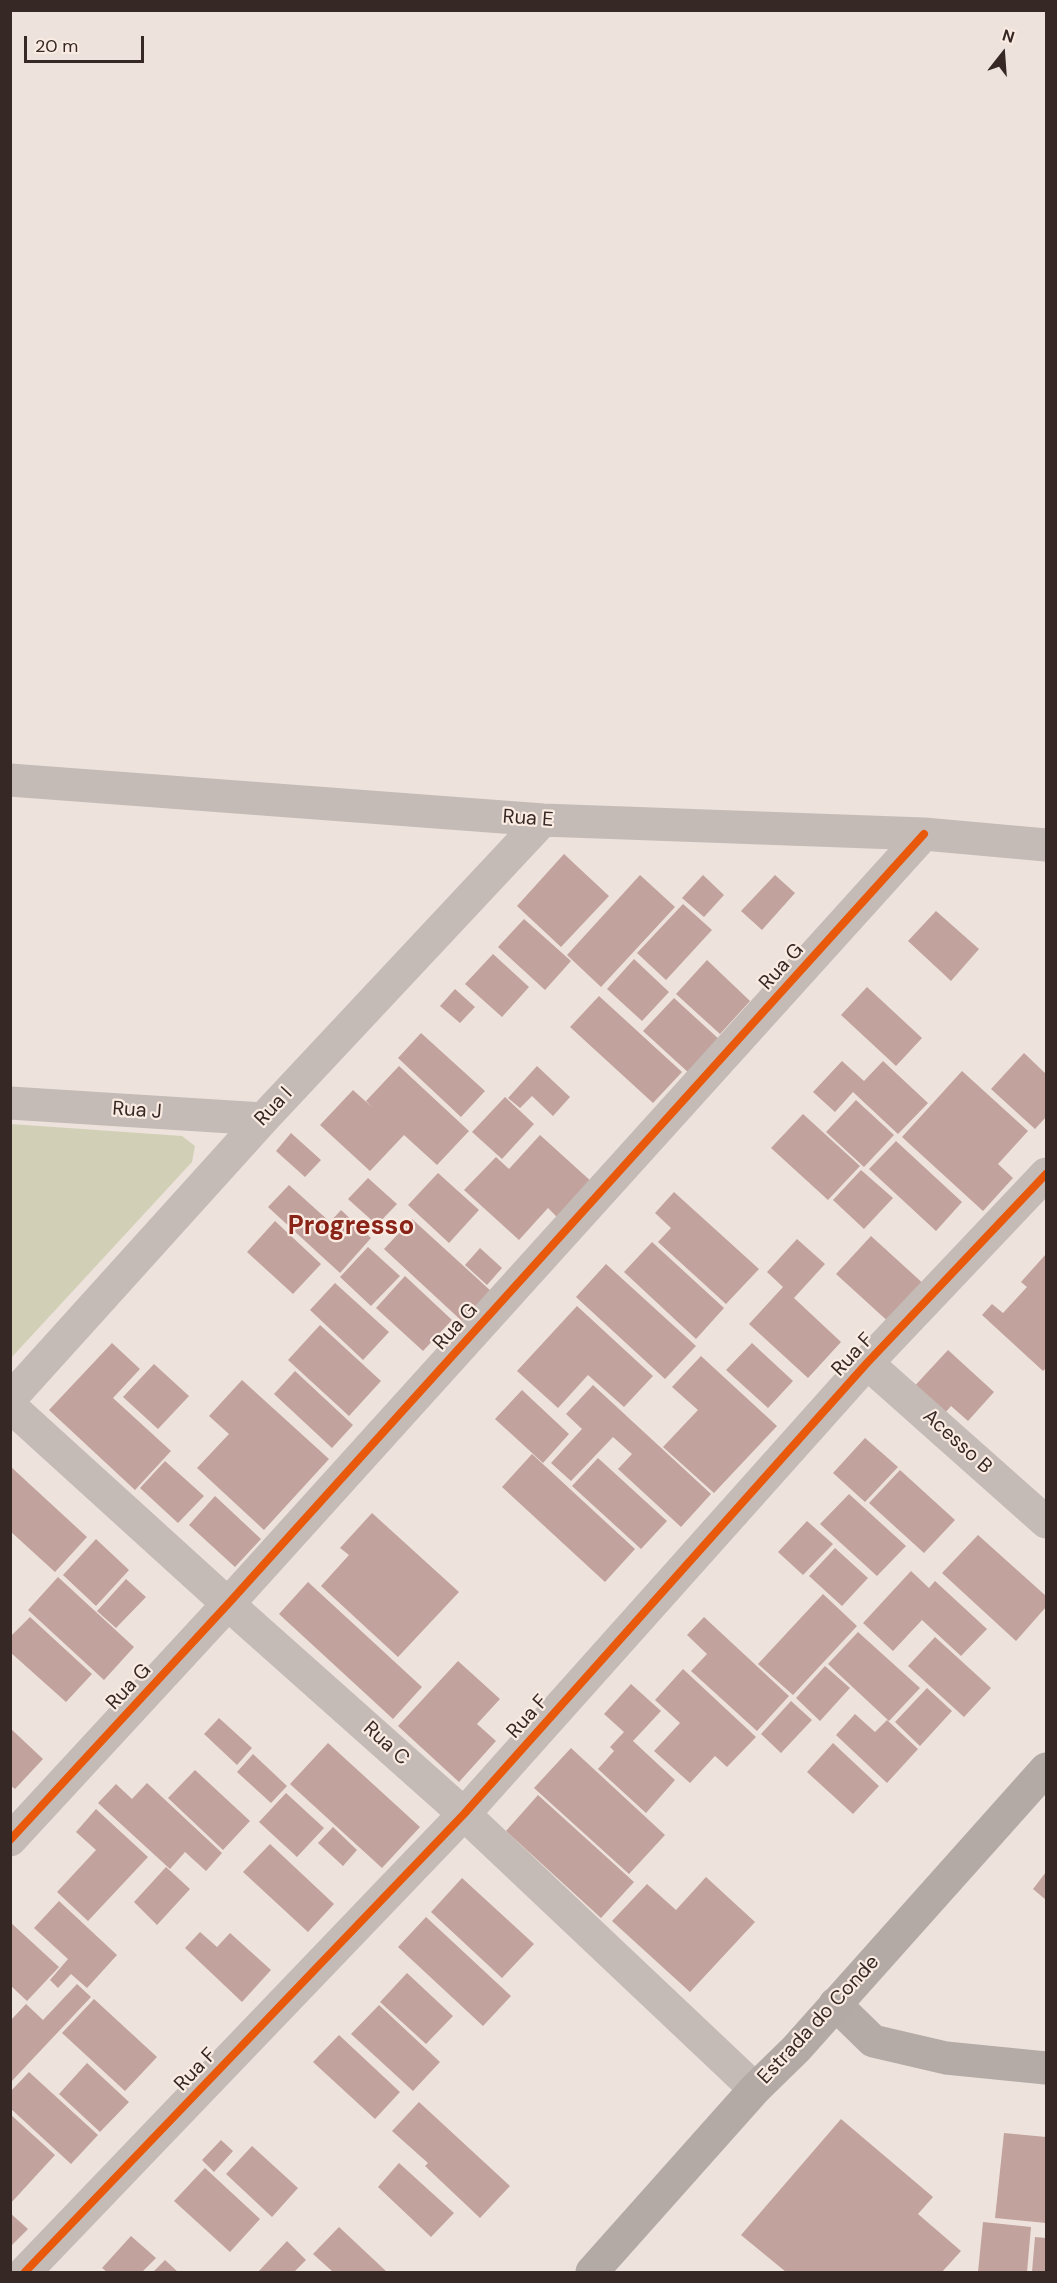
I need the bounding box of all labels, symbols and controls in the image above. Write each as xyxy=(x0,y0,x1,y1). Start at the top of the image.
scale bar xyxy=(27,24,147,62)
north arrow xyxy=(973,24,1033,84)
text: N xyxy=(1000,25,1017,48)
text: 20 m xyxy=(35,34,78,58)
street label: Rua E xyxy=(502,805,554,833)
street label: Rua G xyxy=(755,939,809,995)
street label: Rua I xyxy=(250,1083,298,1131)
street label: Rua J xyxy=(111,1097,163,1125)
district label: Progresso xyxy=(288,1211,414,1243)
street label: Rua G xyxy=(429,1299,483,1355)
street label: Rua F xyxy=(827,1328,879,1382)
street label: Acesso B xyxy=(917,1405,997,1479)
street label: Rua G xyxy=(102,1659,156,1715)
street label: Rua F xyxy=(502,1690,554,1744)
street label: Rua C xyxy=(358,1717,414,1771)
street label: Estrada do Conde xyxy=(753,1951,885,2089)
street label: Rua F xyxy=(170,2044,222,2096)

